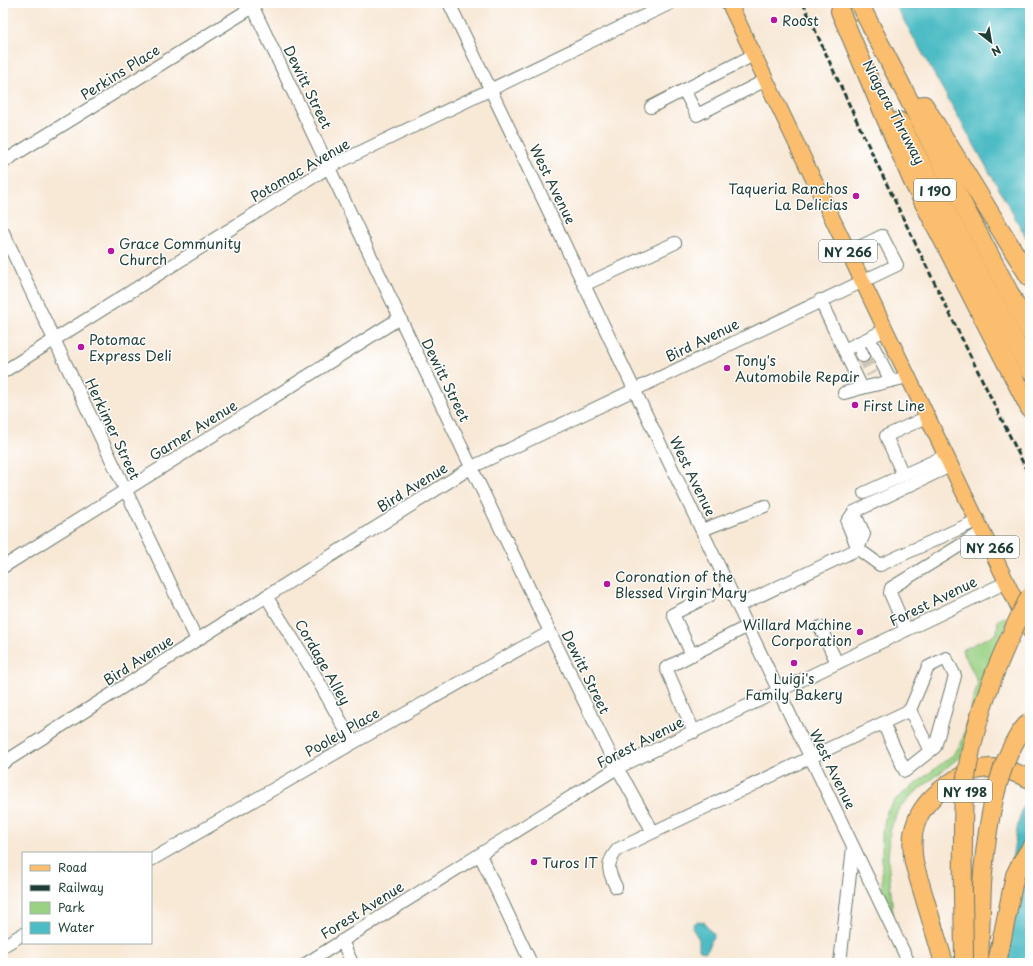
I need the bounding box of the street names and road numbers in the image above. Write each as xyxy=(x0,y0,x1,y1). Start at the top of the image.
street label: Perkins Place xyxy=(76,39,164,105)
street label: Dewitt Street xyxy=(279,42,337,133)
street label: Niagara Thruway xyxy=(858,56,930,168)
street label: Potomac Avenue xyxy=(247,133,354,207)
street label: West Avenue xyxy=(525,141,581,227)
road number: I 190 xyxy=(914,179,956,201)
road number: NY 266 xyxy=(819,240,877,262)
street label: Bird Avenue xyxy=(662,313,743,367)
street label: Dewitt Street xyxy=(417,335,475,426)
street label: Herkimer Street xyxy=(80,375,146,483)
street label: Garner Avenue xyxy=(145,394,241,465)
street label: West Avenue xyxy=(665,433,721,519)
street label: Bird Avenue xyxy=(373,457,452,517)
road number: NY 266 xyxy=(961,536,1019,558)
street label: Forest Avenue xyxy=(886,571,981,631)
street label: Cordage Alley xyxy=(290,615,356,709)
street label: Dewitt Street xyxy=(557,627,615,718)
street label: Bird Avenue xyxy=(99,629,177,690)
street label: Pooley Place xyxy=(301,702,383,762)
street label: Forest Avenue xyxy=(593,711,687,773)
street label: West Avenue xyxy=(805,726,861,812)
road number: NY 198 xyxy=(938,780,992,802)
street label: Forest Avenue xyxy=(316,876,408,944)

